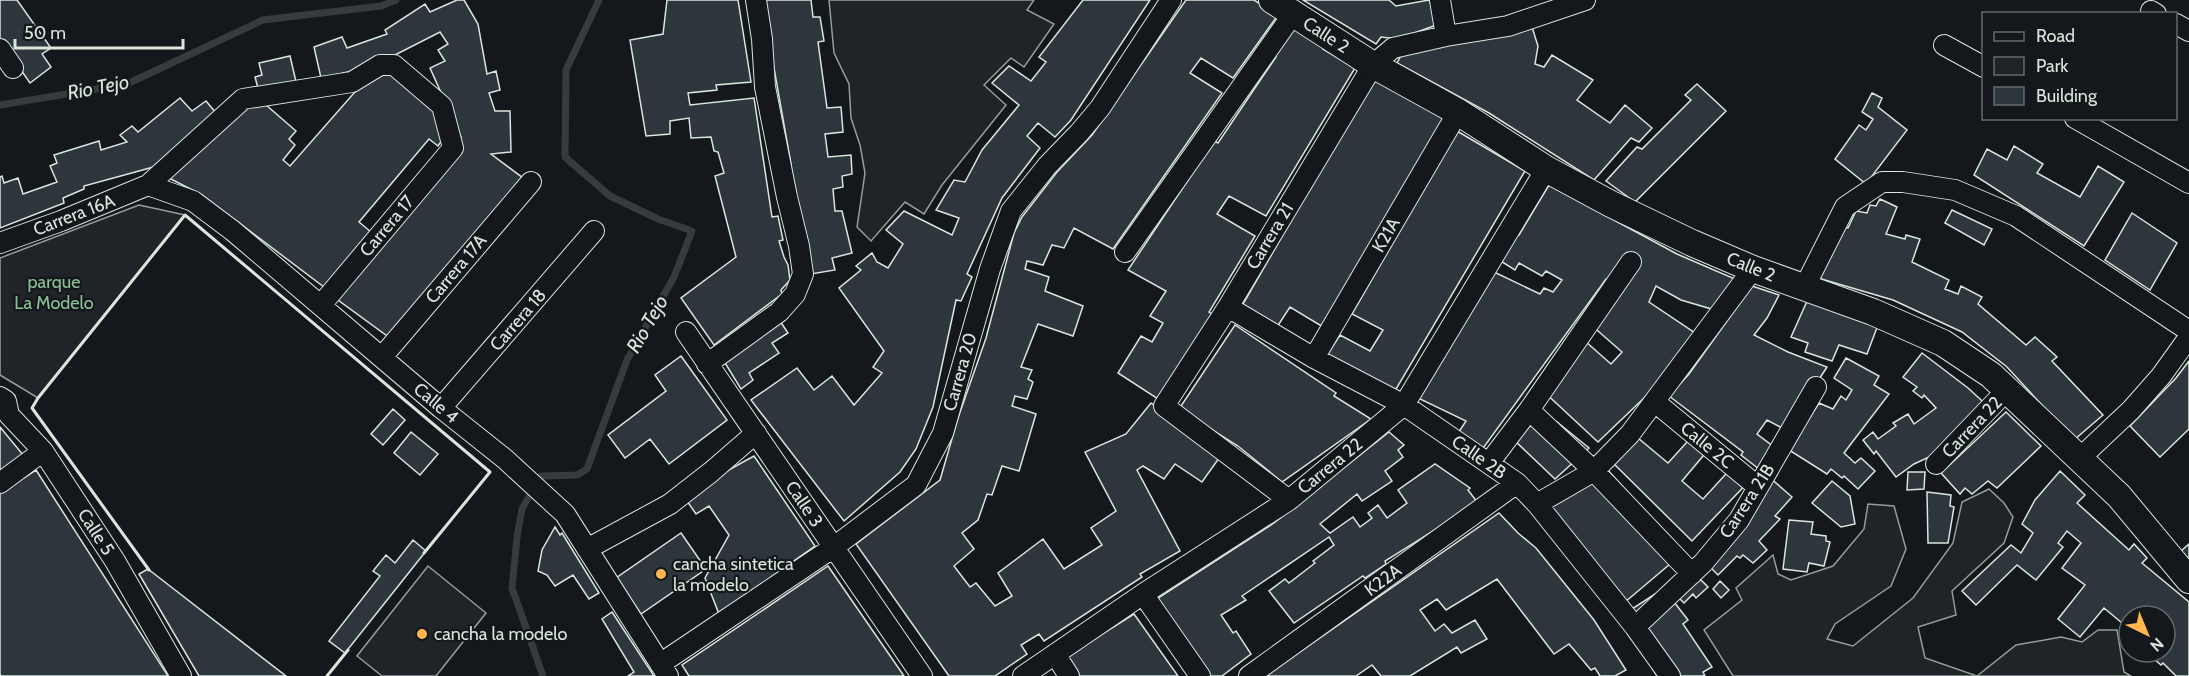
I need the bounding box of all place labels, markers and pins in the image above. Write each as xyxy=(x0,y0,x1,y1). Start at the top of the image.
place label: cancha sintetica la modelo xyxy=(673,553,794,596)
marker: cancha sintetica la modelo xyxy=(654,567,668,581)
place label: cancha la modelo xyxy=(434,623,567,645)
marker: cancha la modelo xyxy=(415,627,429,641)

